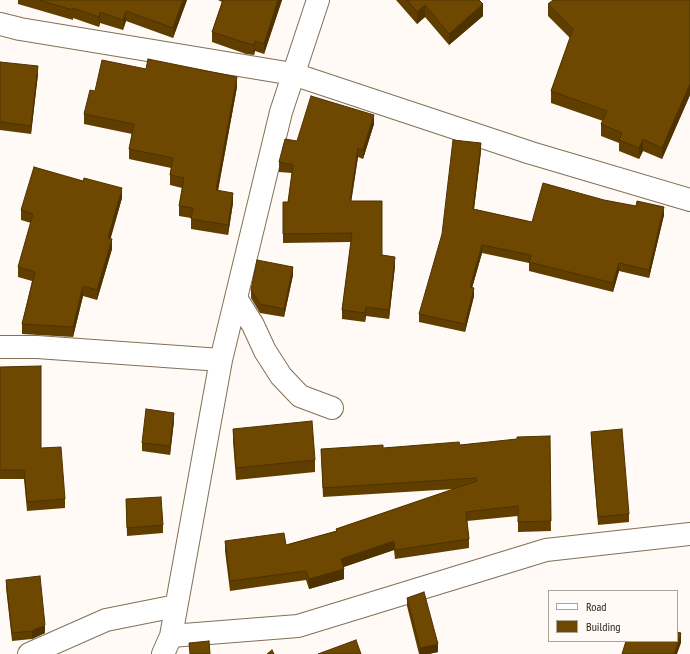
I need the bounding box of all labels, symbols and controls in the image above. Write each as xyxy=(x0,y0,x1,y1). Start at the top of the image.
legend xyxy=(548,590,678,642)
text: Road xyxy=(586,599,606,614)
text: Building xyxy=(586,619,621,634)

